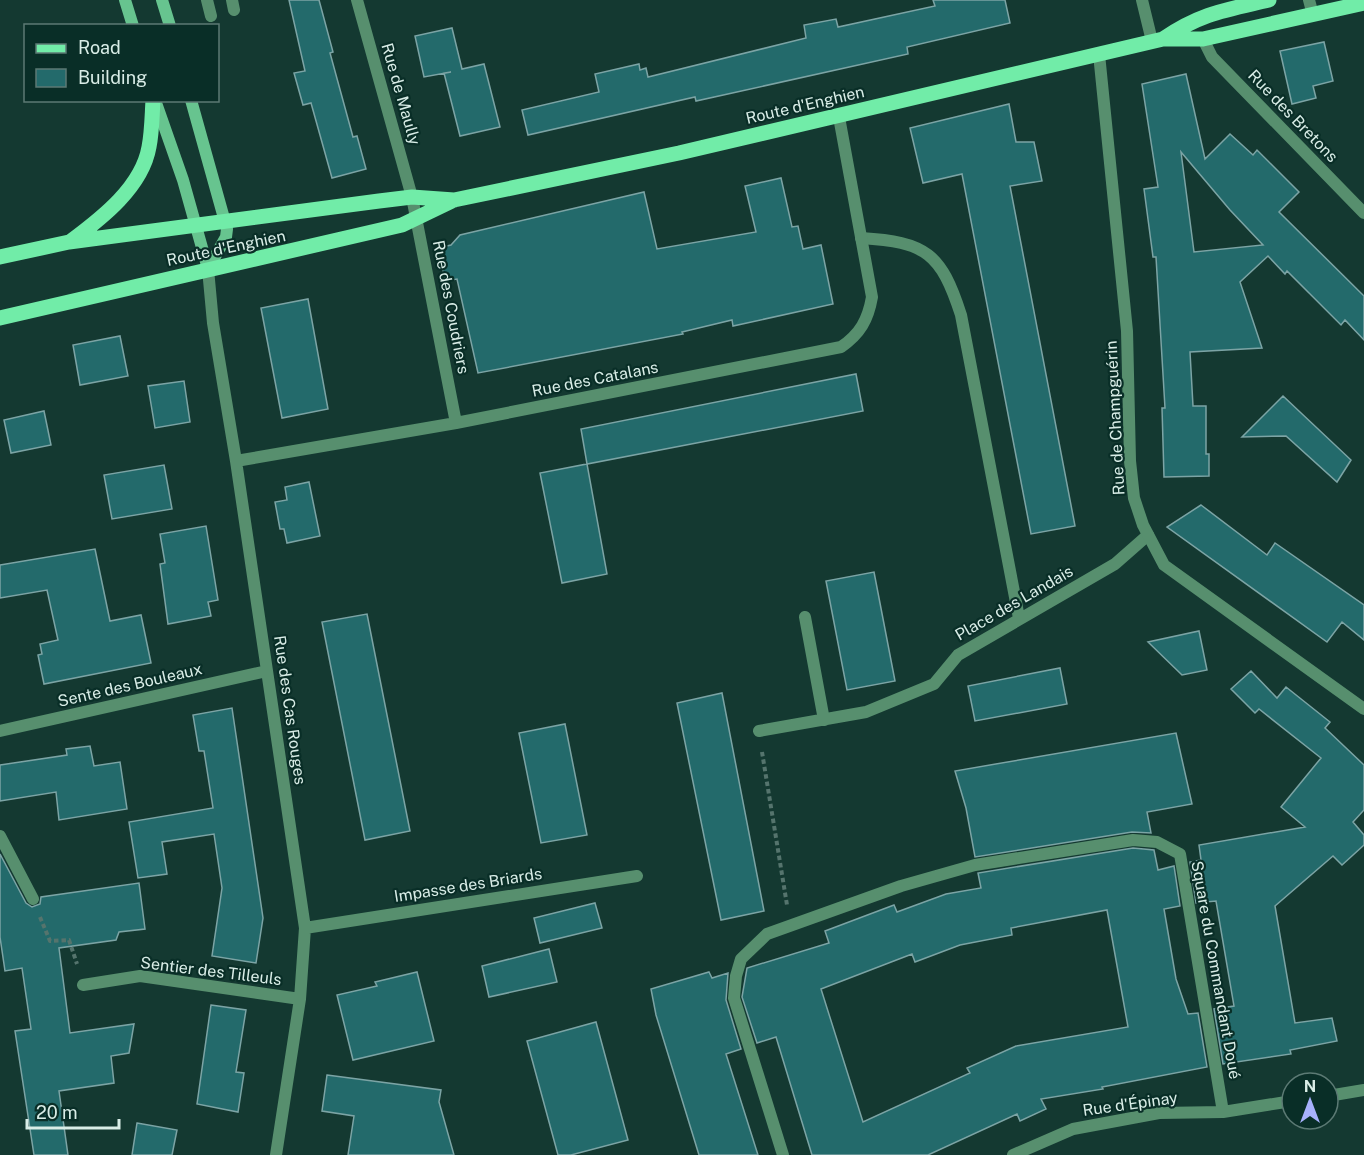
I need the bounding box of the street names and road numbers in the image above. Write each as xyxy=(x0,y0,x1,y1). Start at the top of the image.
street label: Rue de Maully xyxy=(377,41,425,148)
street label: Rue des Bretons xyxy=(1244,66,1342,166)
street label: Route d'Enghien xyxy=(744,82,866,128)
street label: Route d'Enghien xyxy=(165,226,287,270)
street label: Rue des Coudriers xyxy=(429,239,473,375)
street label: Rue de Champguérin xyxy=(1101,340,1129,496)
street label: Rue des Catalans xyxy=(530,357,660,401)
street label: Place des Landais xyxy=(952,562,1076,644)
street label: Rue des Cas Rouges xyxy=(270,634,310,786)
street label: Sente des Bouleaux xyxy=(56,659,204,711)
street label: Square du Commandant Doué xyxy=(1187,859,1245,1081)
street label: Impasse des Briards xyxy=(393,864,543,906)
street label: Sentier des Tilleuls xyxy=(139,953,283,989)
street label: Rue d'Épinay xyxy=(1081,1087,1179,1120)

